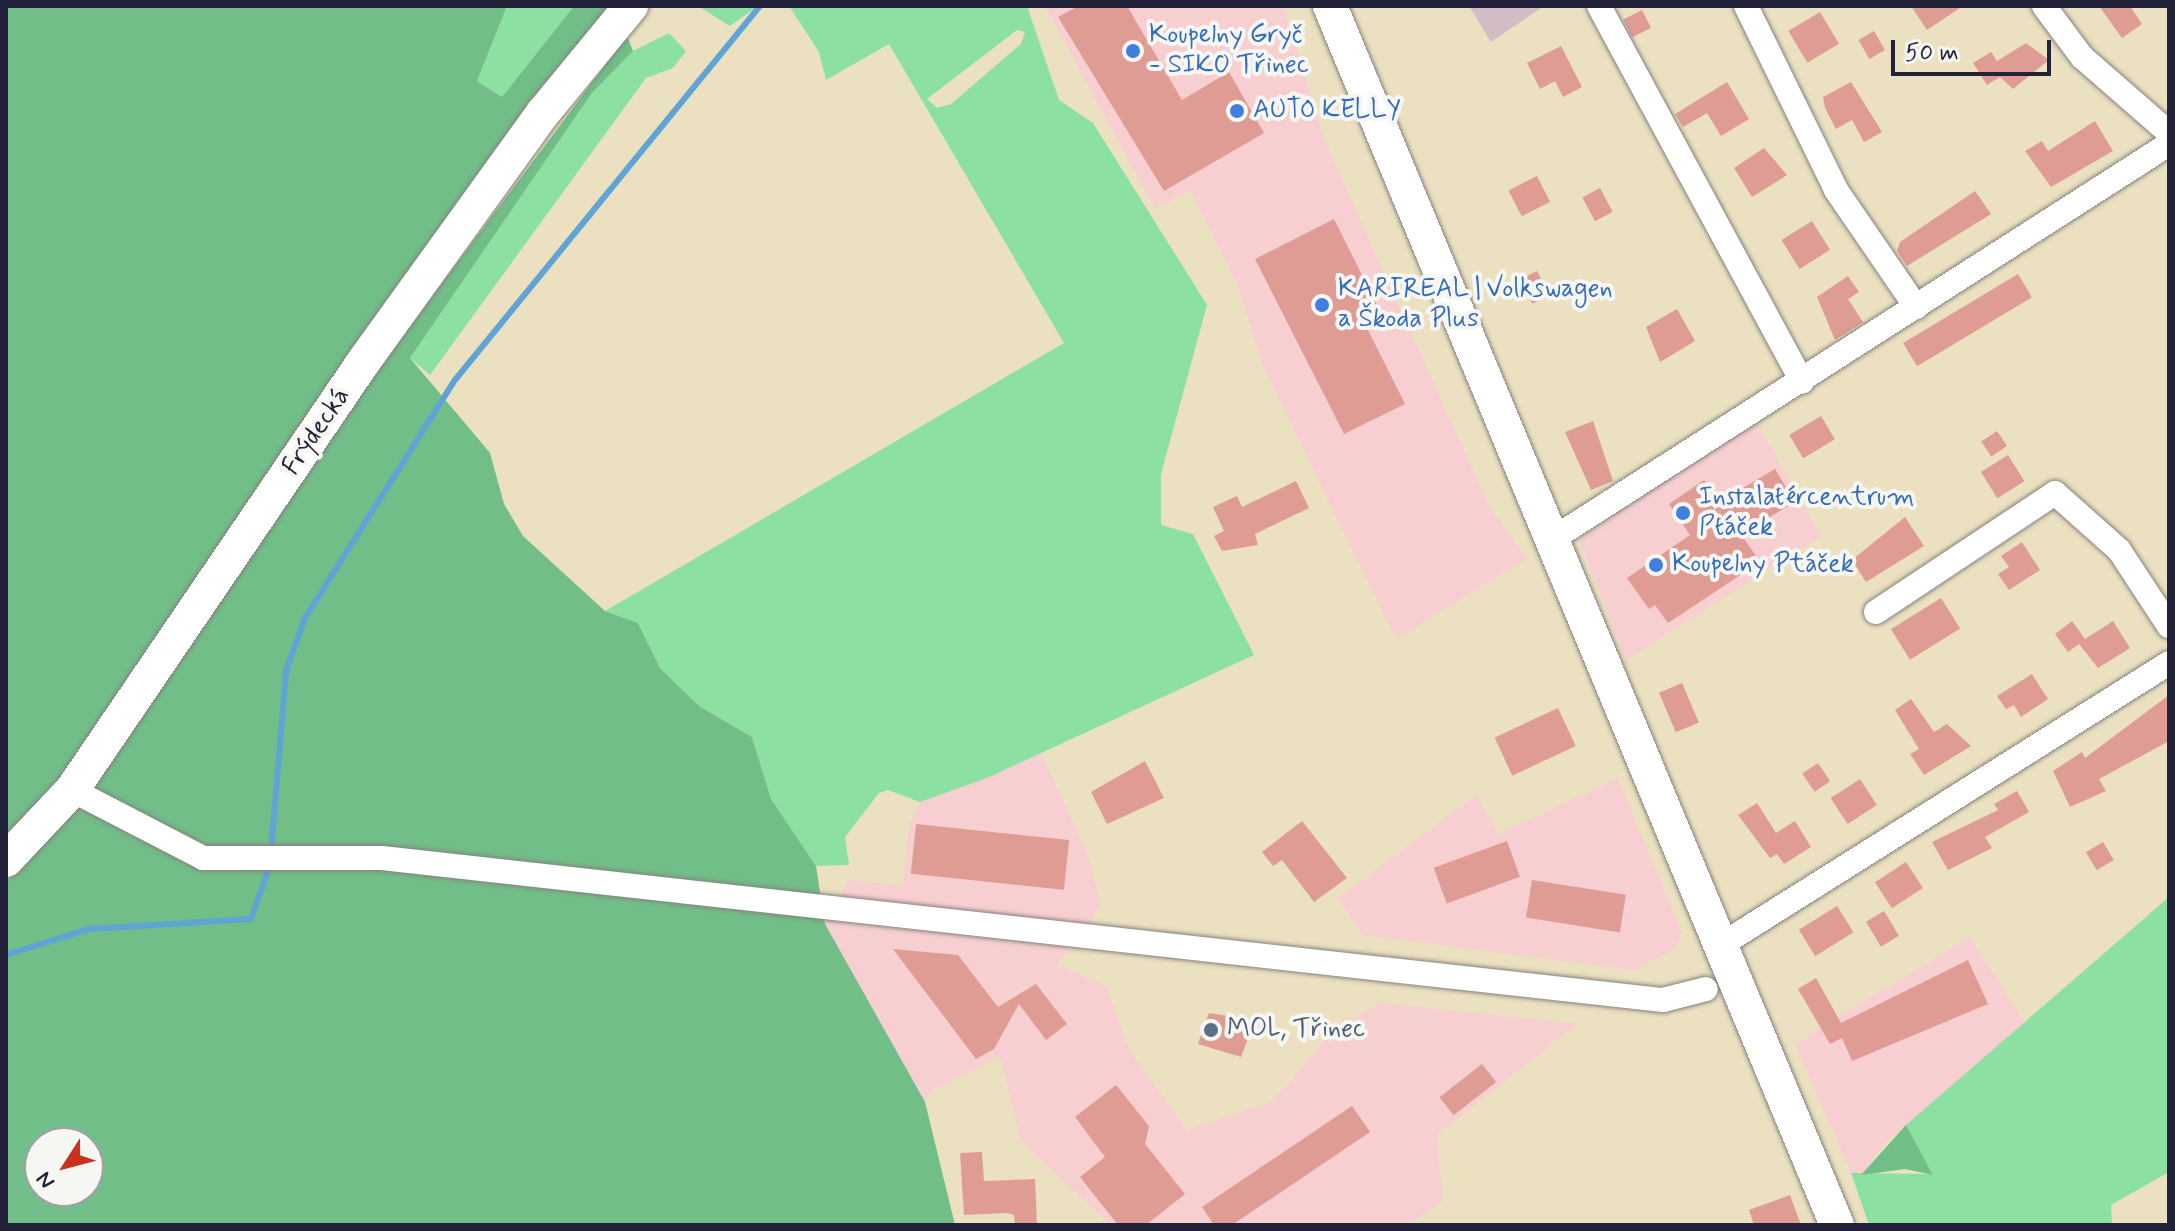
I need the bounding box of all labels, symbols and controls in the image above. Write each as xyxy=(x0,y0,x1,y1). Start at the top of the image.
place label: Koupelny Gryč - SIKO Třinec xyxy=(1149,20,1307,82)
scale bar xyxy=(1895,24,2055,74)
text: 50 m xyxy=(1905,38,1959,69)
marker: Koupelny Gryč - SIKO Třinec xyxy=(1124,42,1142,60)
place label: AUTO KELLY xyxy=(1253,95,1401,127)
marker: AUTO KELLY xyxy=(1228,102,1246,120)
place label: KARIREAL | Volkswagen a Škoda Plus xyxy=(1338,274,1613,336)
marker: KARIREAL | Volkswagen a Škoda Plus xyxy=(1313,296,1331,314)
street label: Frýdecká xyxy=(276,382,358,482)
place label: Instalatércentrum Ptáček xyxy=(1699,482,1914,544)
marker: Instalatércentrum Ptáček xyxy=(1674,504,1692,522)
place label: Koupelny Ptáček xyxy=(1672,549,1847,581)
marker: Koupelny Ptáček xyxy=(1647,556,1665,574)
place label: MOL, Třinec xyxy=(1227,1014,1363,1046)
marker: MOL, Třinec xyxy=(1202,1021,1220,1039)
north arrow xyxy=(24,1127,104,1207)
text: N xyxy=(31,1166,62,1194)

